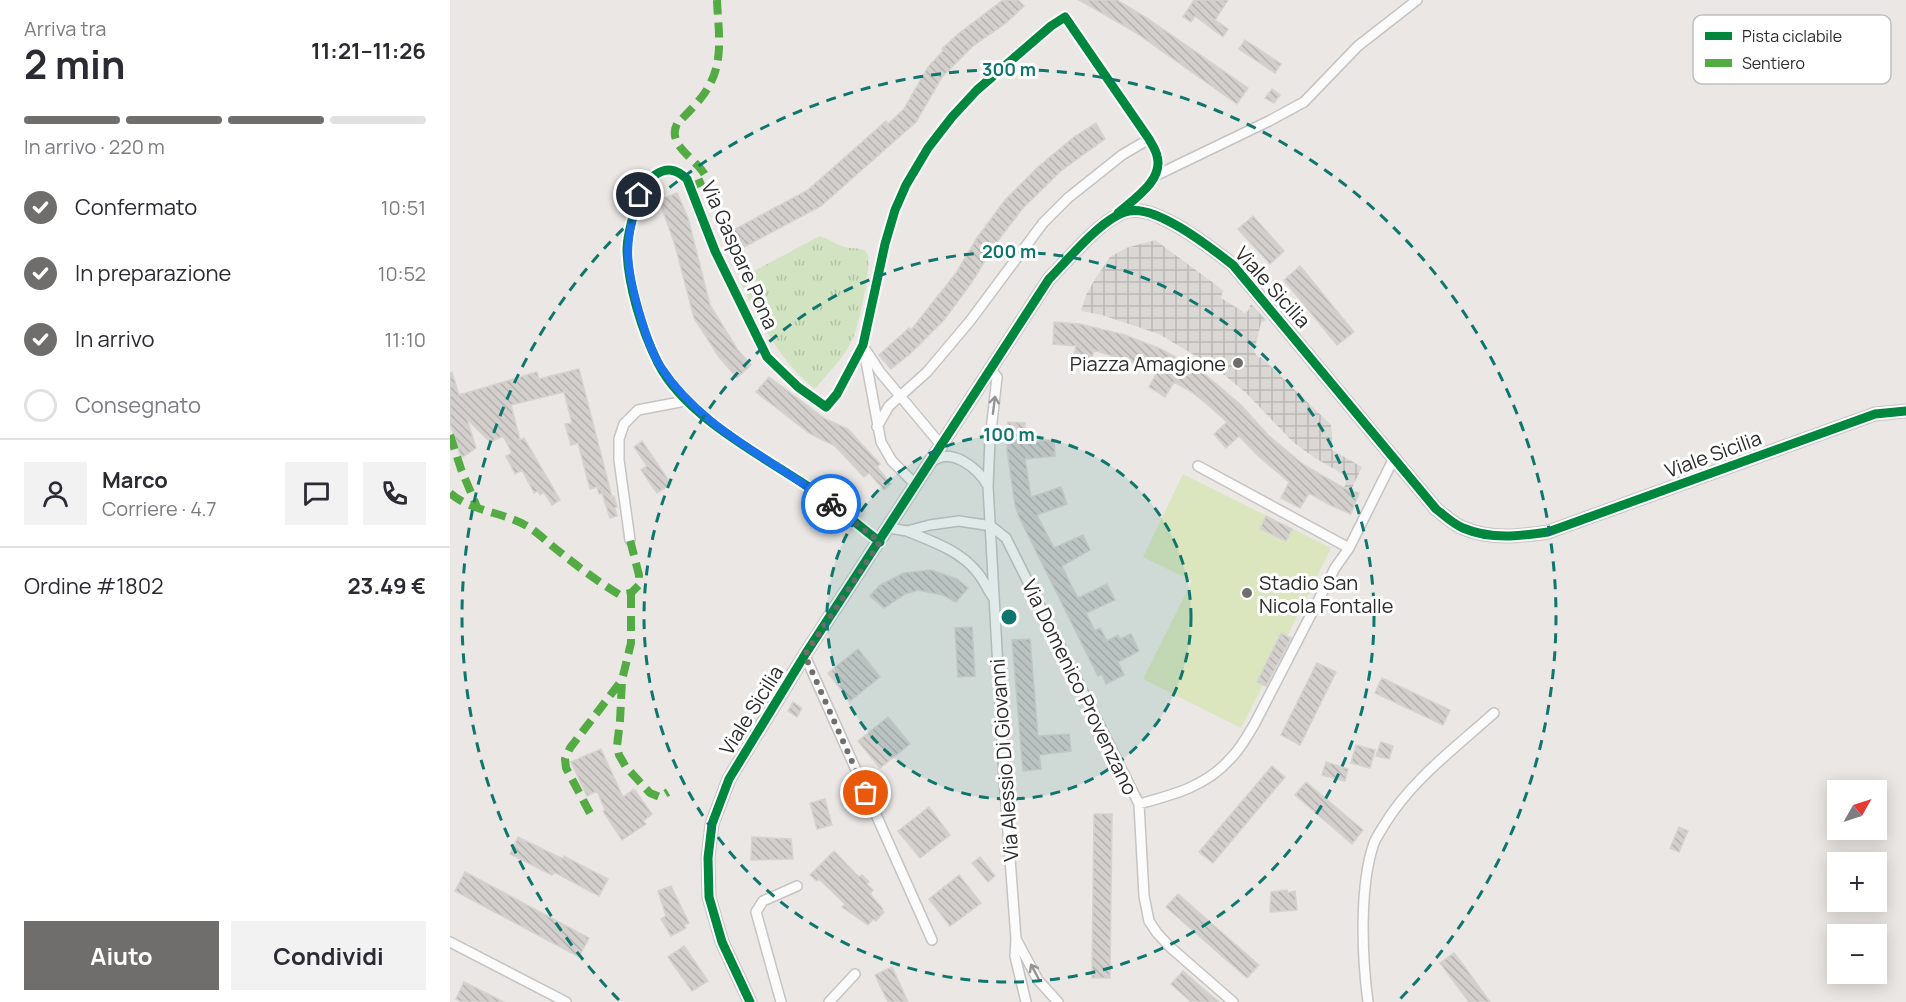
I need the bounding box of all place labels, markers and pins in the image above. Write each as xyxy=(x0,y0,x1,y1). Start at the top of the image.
pin xyxy=(613,169,664,220)
place label: Piazza Amagione xyxy=(1070,350,1226,377)
marker: Piazza Amagione xyxy=(1231,356,1245,370)
place label: Stadio San Nicola Fontalle xyxy=(1259,569,1393,619)
marker: Stadio San Nicola Fontalle xyxy=(1240,586,1254,600)
centre of rings xyxy=(999,607,1019,627)
pin xyxy=(840,767,891,818)

